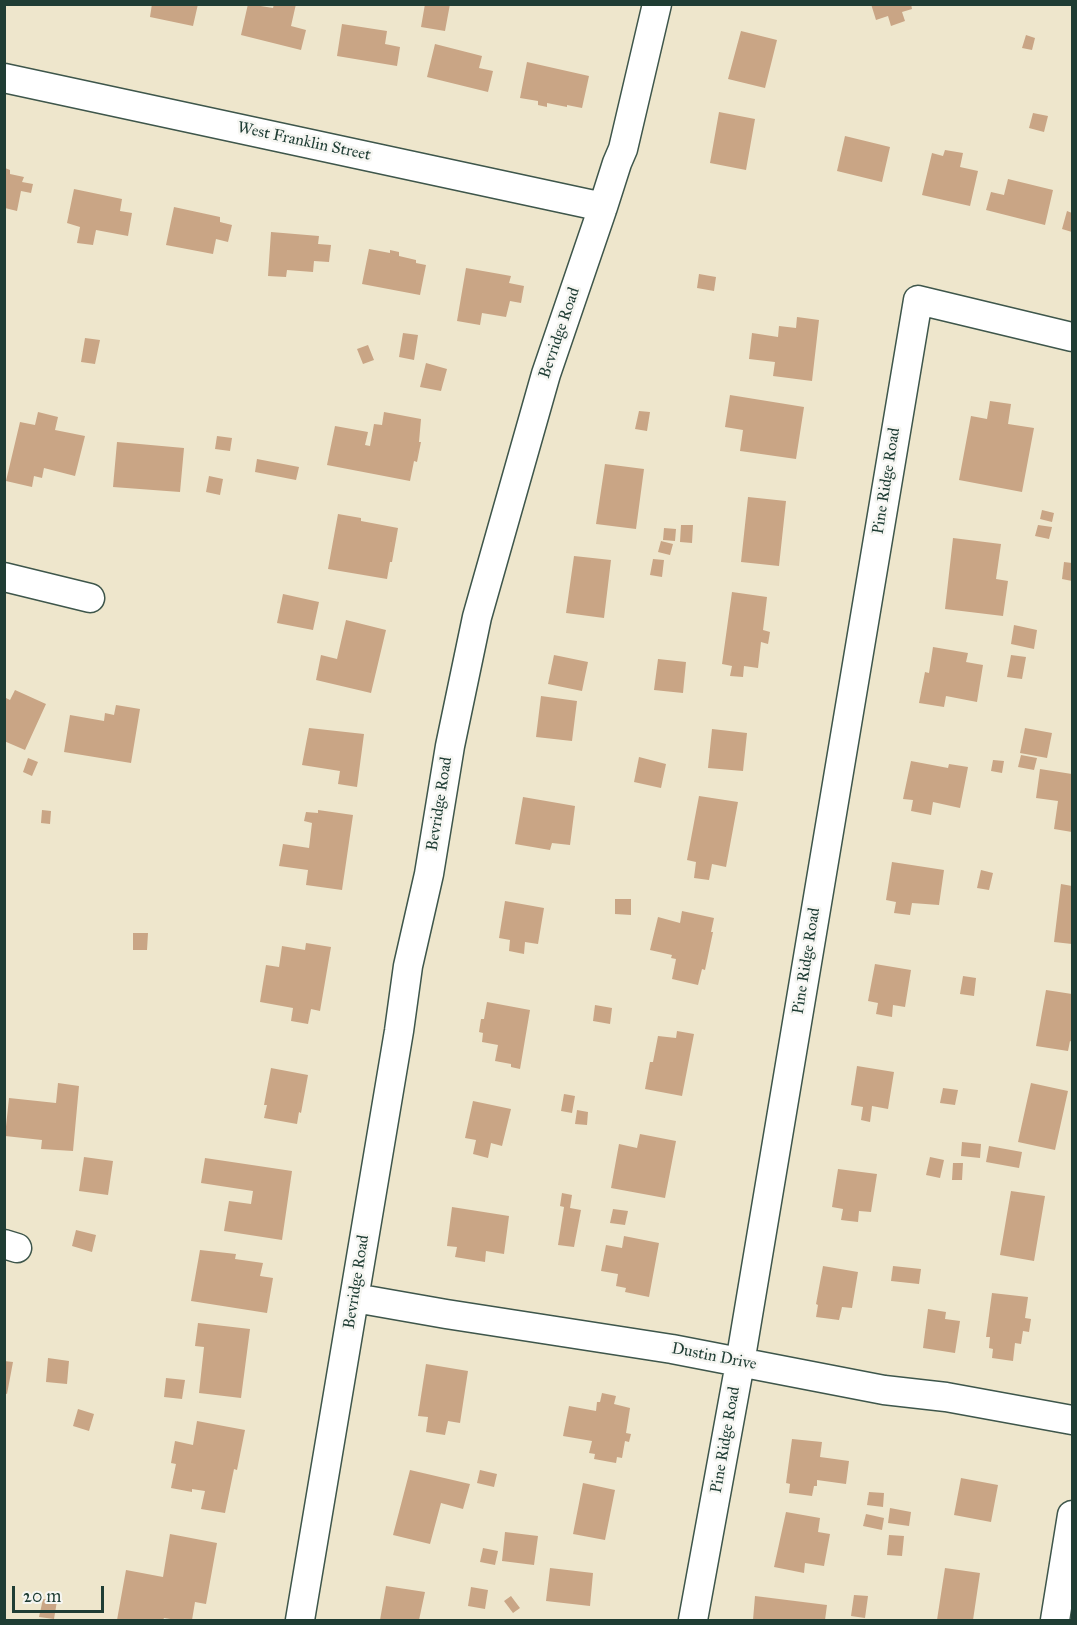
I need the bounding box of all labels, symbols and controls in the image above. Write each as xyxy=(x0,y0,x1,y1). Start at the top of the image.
street label: West Franklin Street xyxy=(236,119,372,165)
street label: Bevridge Road xyxy=(535,285,585,381)
street label: Pine Ridge Road xyxy=(869,426,905,536)
street label: Bevridge Road xyxy=(423,756,457,852)
street label: Pine Ridge Road xyxy=(789,906,825,1016)
street label: Bevridge Road xyxy=(340,1234,374,1330)
street label: Dustin Drive xyxy=(670,1339,758,1375)
street label: Pine Ridge Road xyxy=(707,1385,745,1495)
scale bar xyxy=(15,1574,106,1612)
text: 20 m xyxy=(23,1585,61,1607)

